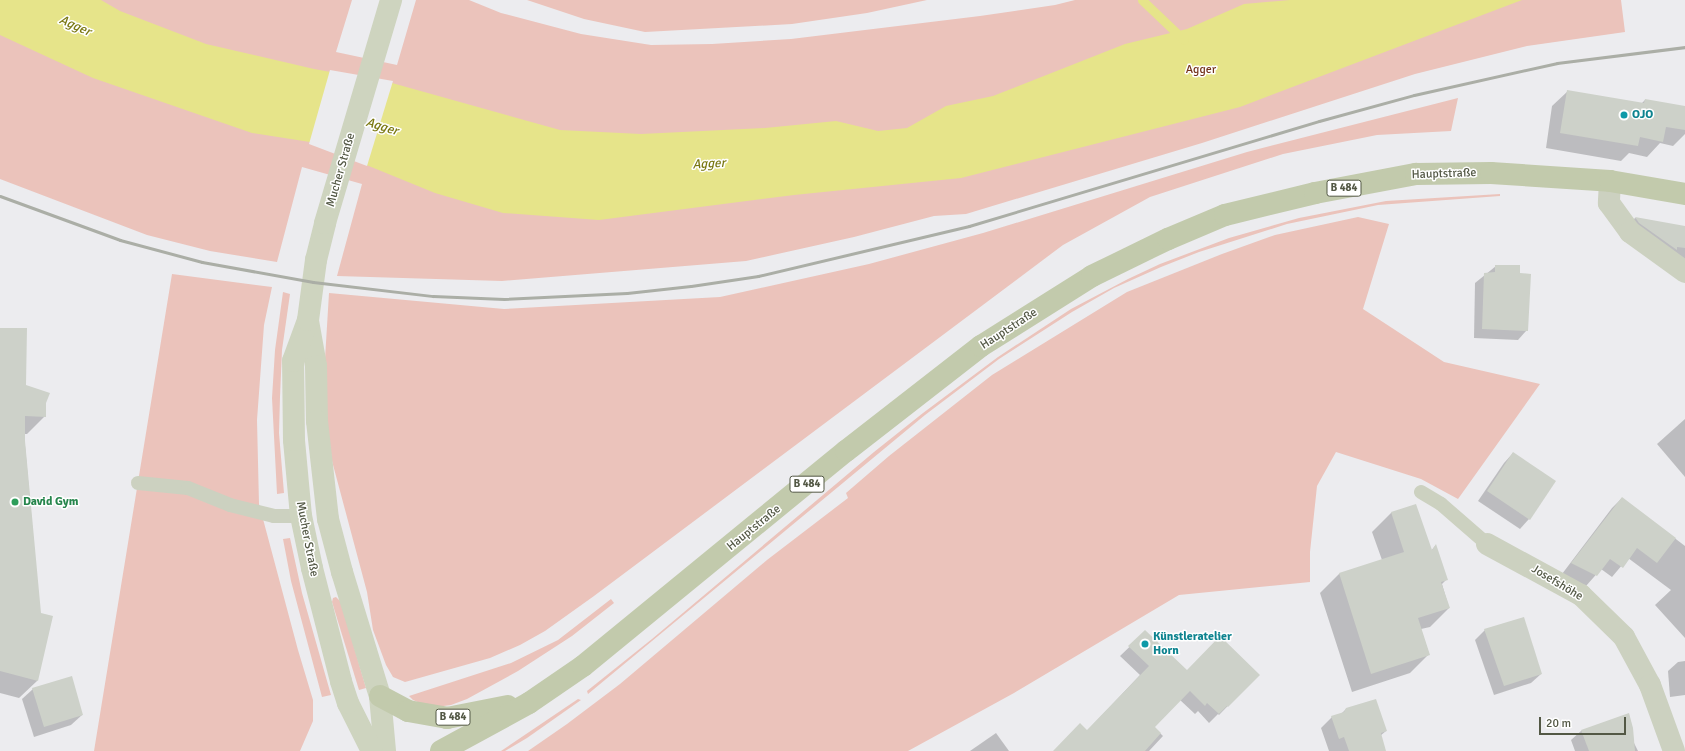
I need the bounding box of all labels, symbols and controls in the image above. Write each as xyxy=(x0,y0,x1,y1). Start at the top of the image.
water label: Agger xyxy=(57,12,93,40)
park label: Agger xyxy=(1186,63,1216,77)
place label: OJO xyxy=(1632,108,1653,122)
marker: OJO xyxy=(1619,110,1629,120)
water label: Agger xyxy=(364,115,400,139)
street label: Mucher Straße xyxy=(324,131,358,209)
water label: Agger xyxy=(692,155,726,173)
street label: Hauptstraße xyxy=(1411,166,1477,182)
road number: B 484 xyxy=(1326,179,1362,197)
street label: Hauptstraße xyxy=(978,305,1040,353)
road number: B 484 xyxy=(789,475,825,493)
place label: David Gym xyxy=(23,495,78,509)
marker: David Gym xyxy=(10,497,20,507)
street label: Mucher Straße xyxy=(293,500,321,578)
street label: Hauptstraße xyxy=(724,502,784,554)
street label: Josefshöhe xyxy=(1529,562,1585,604)
place label: Künstleratelier Horn xyxy=(1153,630,1232,658)
marker: Künstleratelier Horn xyxy=(1140,639,1150,649)
road number: B 484 xyxy=(435,708,471,726)
scale bar xyxy=(1541,709,1628,735)
text: 20 m xyxy=(1546,716,1571,731)

